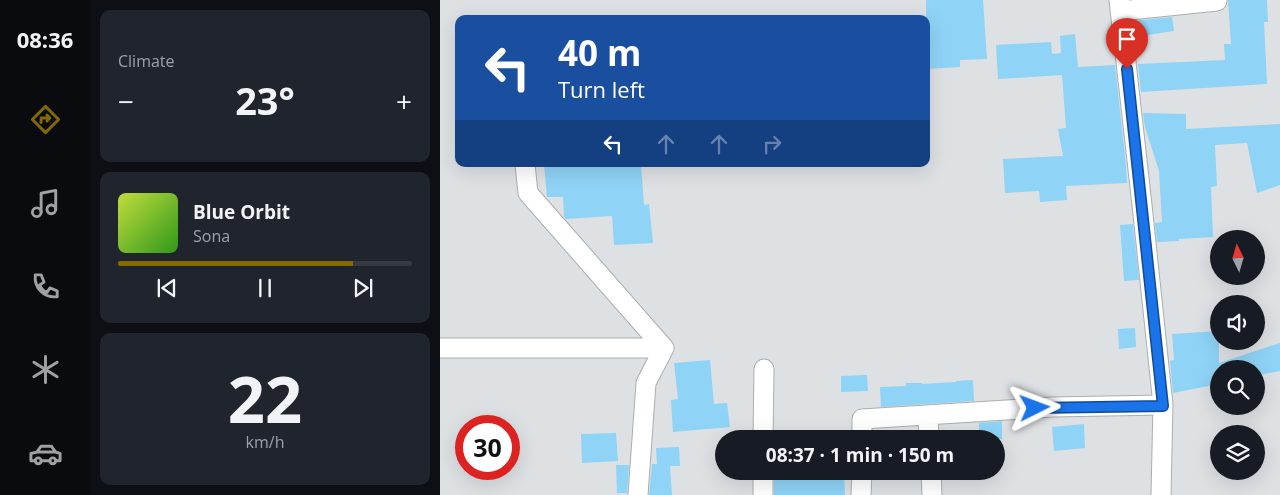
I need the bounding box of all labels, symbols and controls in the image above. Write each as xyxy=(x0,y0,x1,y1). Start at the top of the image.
pin xyxy=(1106,18,1148,69)
text: 08:36 xyxy=(17,24,73,54)
icon: arrive xyxy=(1113,25,1141,53)
text: 40 m xyxy=(558,29,641,76)
icon: left xyxy=(475,35,540,100)
text: Climate xyxy=(118,50,175,72)
text: 23° xyxy=(235,74,295,126)
text: Turn left xyxy=(558,74,645,104)
text: − xyxy=(118,82,134,120)
text: + xyxy=(396,82,412,120)
icon: directions xyxy=(28,102,63,137)
icon: left xyxy=(599,130,627,158)
icon: ahead xyxy=(652,130,680,158)
icon: ahead xyxy=(705,130,733,158)
icon: right xyxy=(758,130,786,158)
icon: music xyxy=(28,186,63,221)
text: Blue Orbit xyxy=(193,199,290,225)
text: Sona xyxy=(193,225,230,247)
north arrow xyxy=(1210,230,1265,285)
map controls xyxy=(1210,230,1265,480)
icon: phone xyxy=(28,269,63,304)
icon: previous xyxy=(153,274,181,302)
icon: pause xyxy=(251,274,279,302)
icon: next xyxy=(349,274,377,302)
button: sound xyxy=(1210,295,1265,350)
icon: climate xyxy=(28,352,63,387)
text: 22 xyxy=(228,354,302,442)
button: search xyxy=(1210,360,1265,415)
position arrow xyxy=(1008,381,1060,433)
speed limit sign: 30 xyxy=(455,415,520,480)
button: layers xyxy=(1210,425,1265,480)
text: km/h xyxy=(246,431,284,453)
icon: car xyxy=(28,436,63,471)
text: 08:37 · 1 min · 150 m xyxy=(766,442,954,468)

